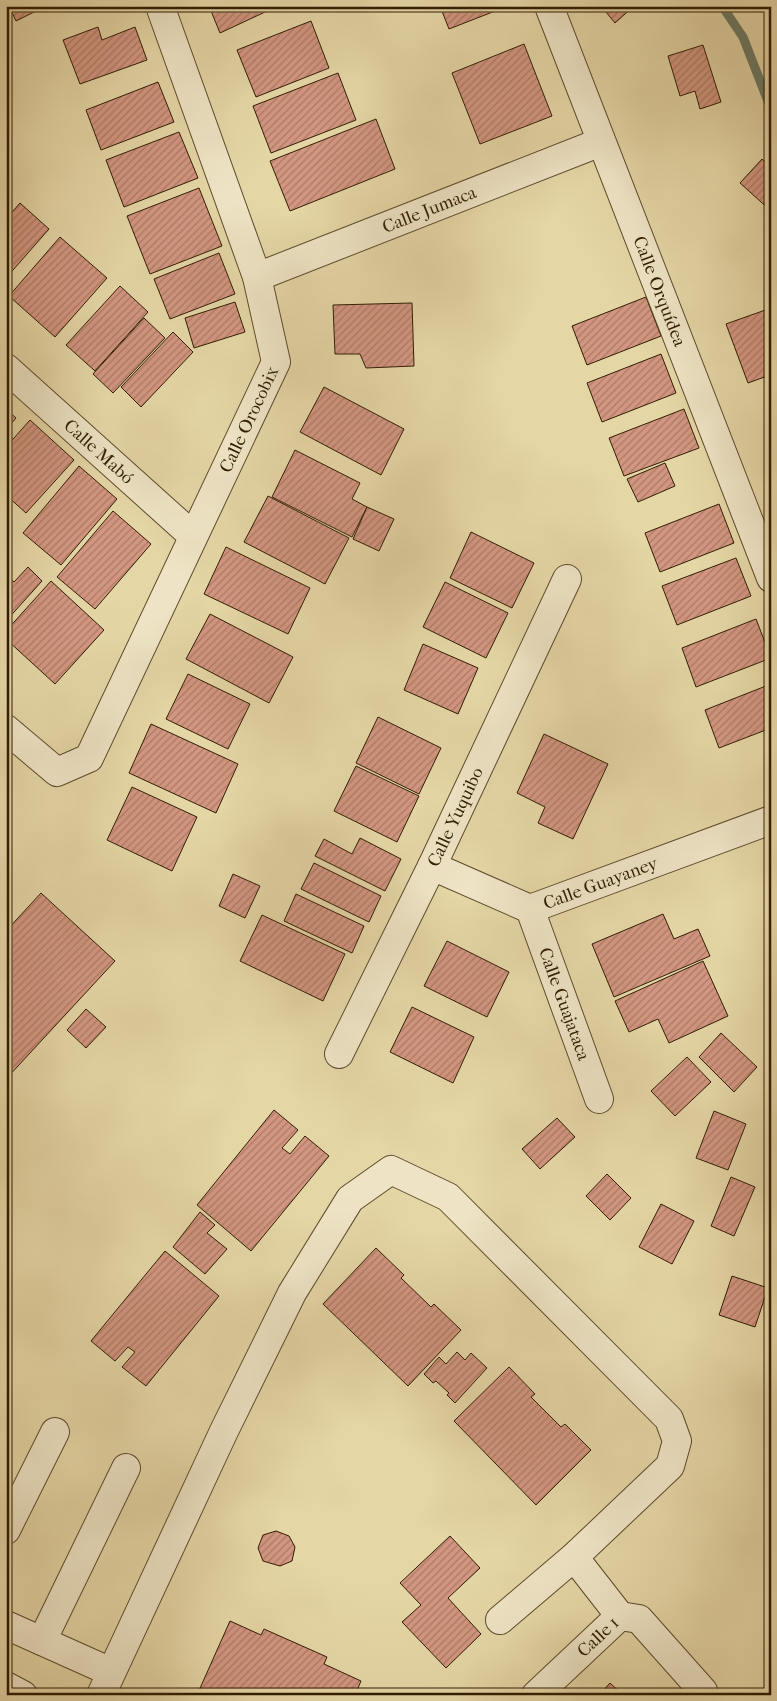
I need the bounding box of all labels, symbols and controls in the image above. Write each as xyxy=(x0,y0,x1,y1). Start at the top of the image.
street label: Calle Jumaca xyxy=(379,182,480,238)
street label: Calle Orquídea xyxy=(628,233,690,350)
street label: Calle Orocobix xyxy=(215,363,284,476)
street label: Calle Mabó xyxy=(59,415,138,489)
street label: Calle Yuquibo xyxy=(423,764,488,870)
street label: Calle Guayaney xyxy=(540,852,662,914)
street label: Calle Guajataca xyxy=(534,945,594,1064)
street label: Calle 1 xyxy=(573,1613,623,1662)

